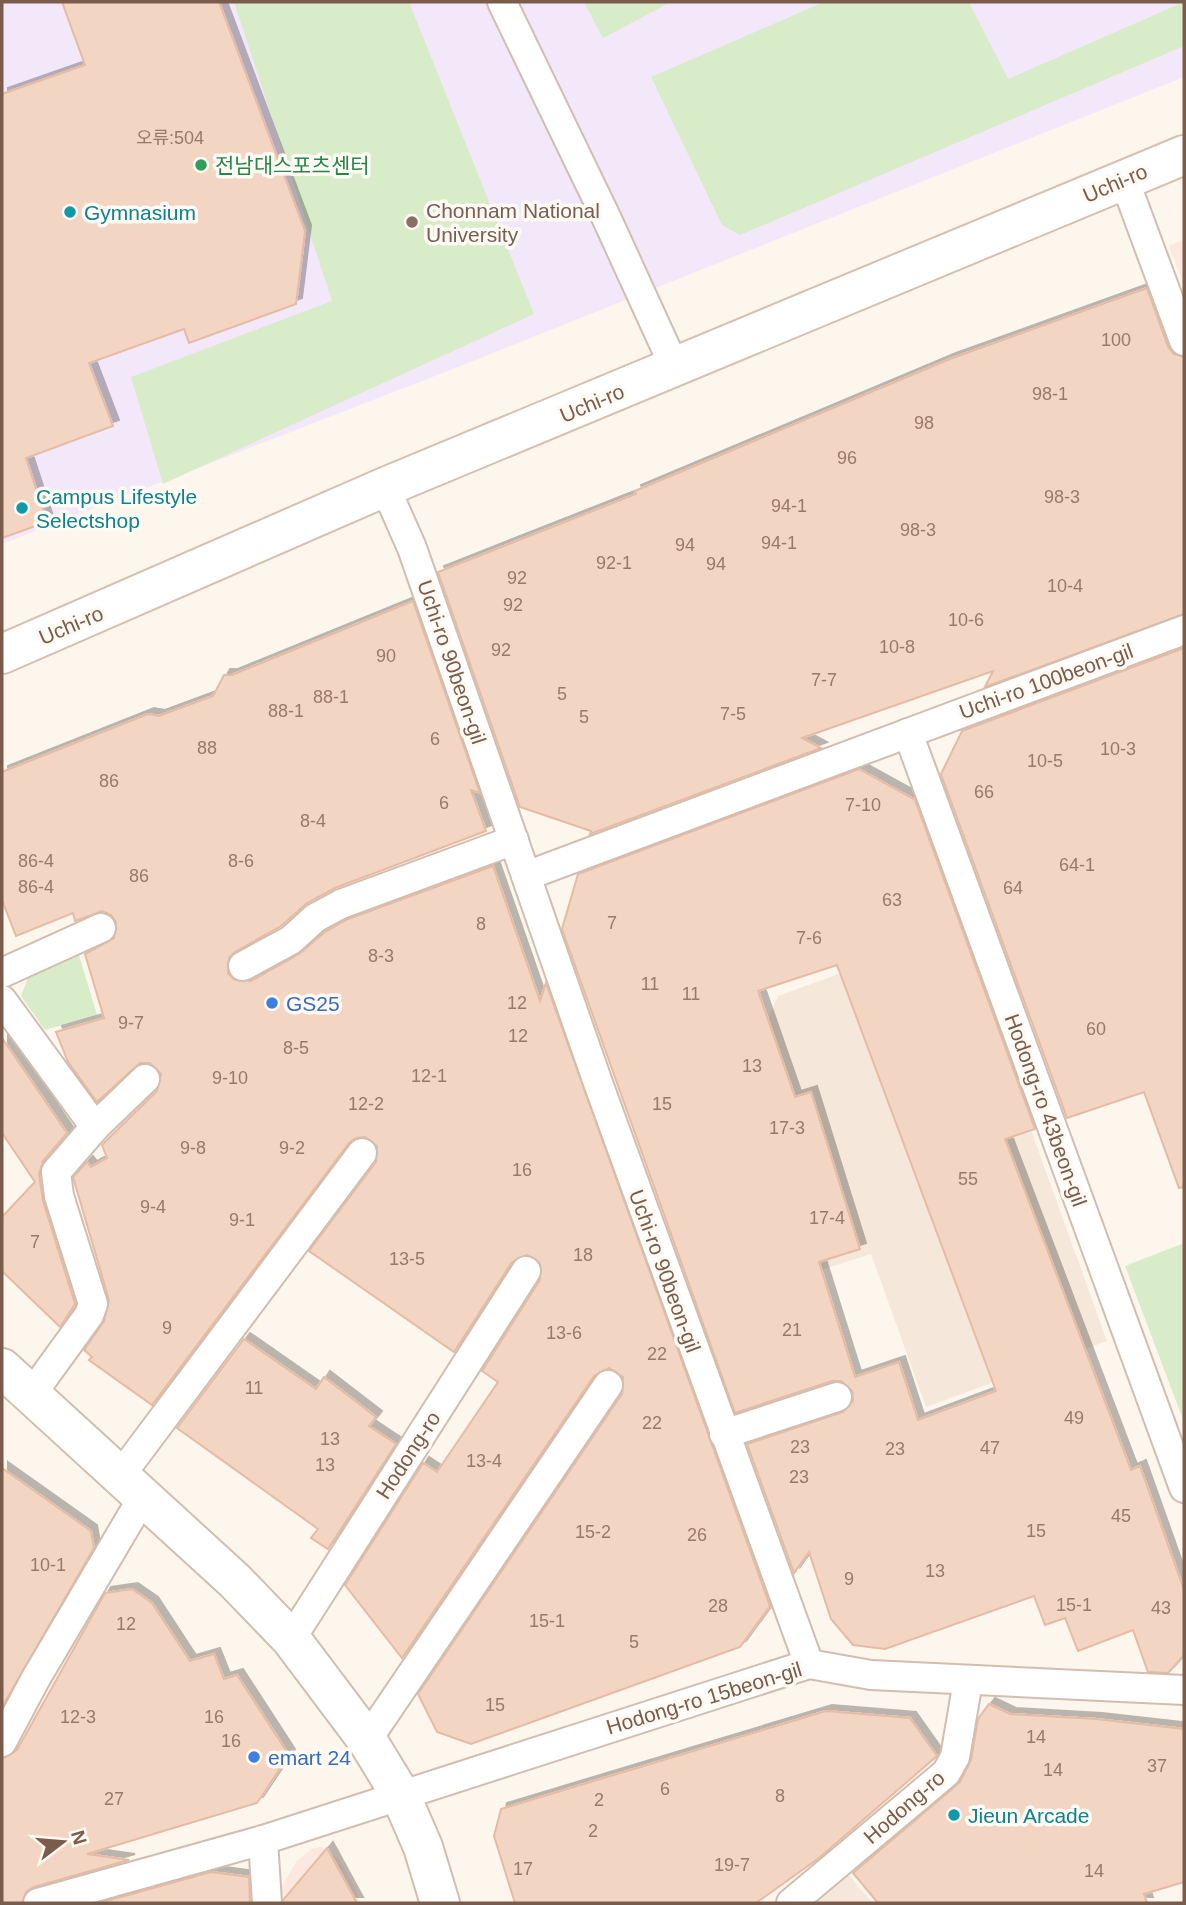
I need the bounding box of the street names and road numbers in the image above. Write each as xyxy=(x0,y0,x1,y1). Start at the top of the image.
street label: Uchi-ro xyxy=(1079,159,1151,207)
street label: Uchi-ro xyxy=(556,379,628,427)
street label: Uchi-ro 90beon-gil xyxy=(413,577,491,747)
street label: Uchi-ro xyxy=(35,601,107,649)
street label: Uchi-ro 100beon-gil xyxy=(956,639,1136,723)
street label: Hodong-ro 43beon-gil xyxy=(1000,1011,1092,1209)
street label: Uchi-ro 90beon-gil xyxy=(625,1186,705,1356)
street label: Hodong-ro xyxy=(371,1407,445,1503)
street label: Hodong-ro 15beon-gil xyxy=(604,1657,804,1739)
street label: Hodong-ro xyxy=(859,1766,949,1848)

